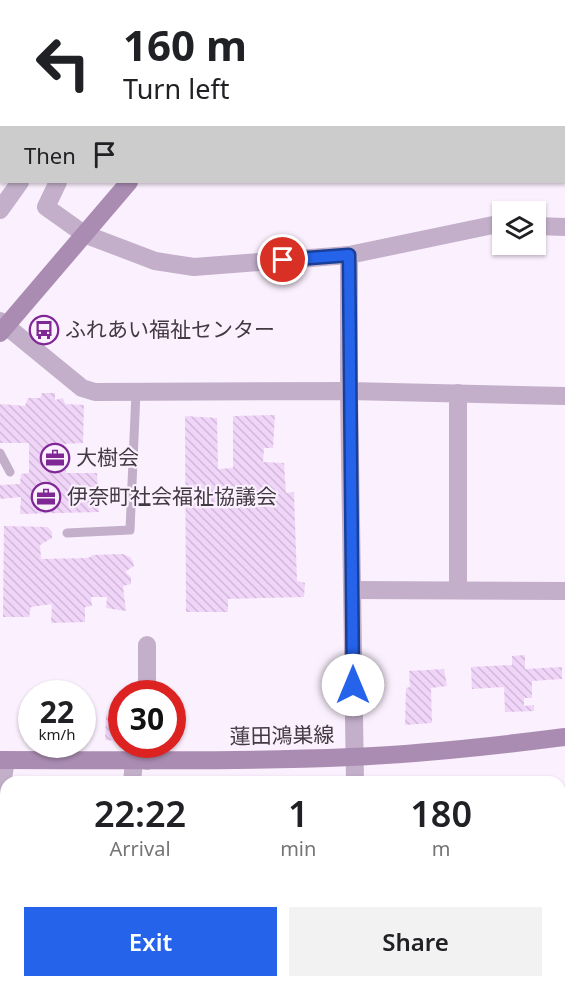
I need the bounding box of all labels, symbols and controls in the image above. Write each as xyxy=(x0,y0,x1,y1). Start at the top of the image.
text: 160 m xyxy=(123,16,247,73)
icon: left xyxy=(24,24,102,102)
text: Turn left xyxy=(123,70,229,107)
icon: arrive xyxy=(88,138,121,171)
text: Then xyxy=(24,140,76,170)
map controls xyxy=(492,201,546,255)
button: layers xyxy=(492,201,546,255)
pin xyxy=(257,234,308,285)
icon: arrive xyxy=(266,243,299,276)
bus stop icon: ふれあい福祉センター xyxy=(28,314,60,346)
place label: ふれあい福祉センター xyxy=(65,315,275,343)
office icon: 大樹会 xyxy=(39,442,71,474)
place label: 大樹会 xyxy=(76,443,139,471)
office icon: 伊奈町社会福祉協議会 xyxy=(30,481,62,513)
place label: 伊奈町社会福祉協議会 xyxy=(67,482,277,510)
position arrow xyxy=(321,653,385,717)
speed limit sign: 30 xyxy=(108,680,186,758)
text: 22 xyxy=(40,691,74,732)
street label: 蓮田鴻巣線 xyxy=(229,720,335,750)
text: km/h xyxy=(39,724,75,744)
text: 22:22 xyxy=(94,789,186,838)
text: 1 xyxy=(288,789,309,838)
text: 180 xyxy=(410,789,472,838)
text: Arrival xyxy=(110,835,171,862)
text: min xyxy=(280,835,316,862)
text: m xyxy=(432,835,451,862)
button: Exit xyxy=(24,907,277,976)
button: Share xyxy=(289,907,542,976)

